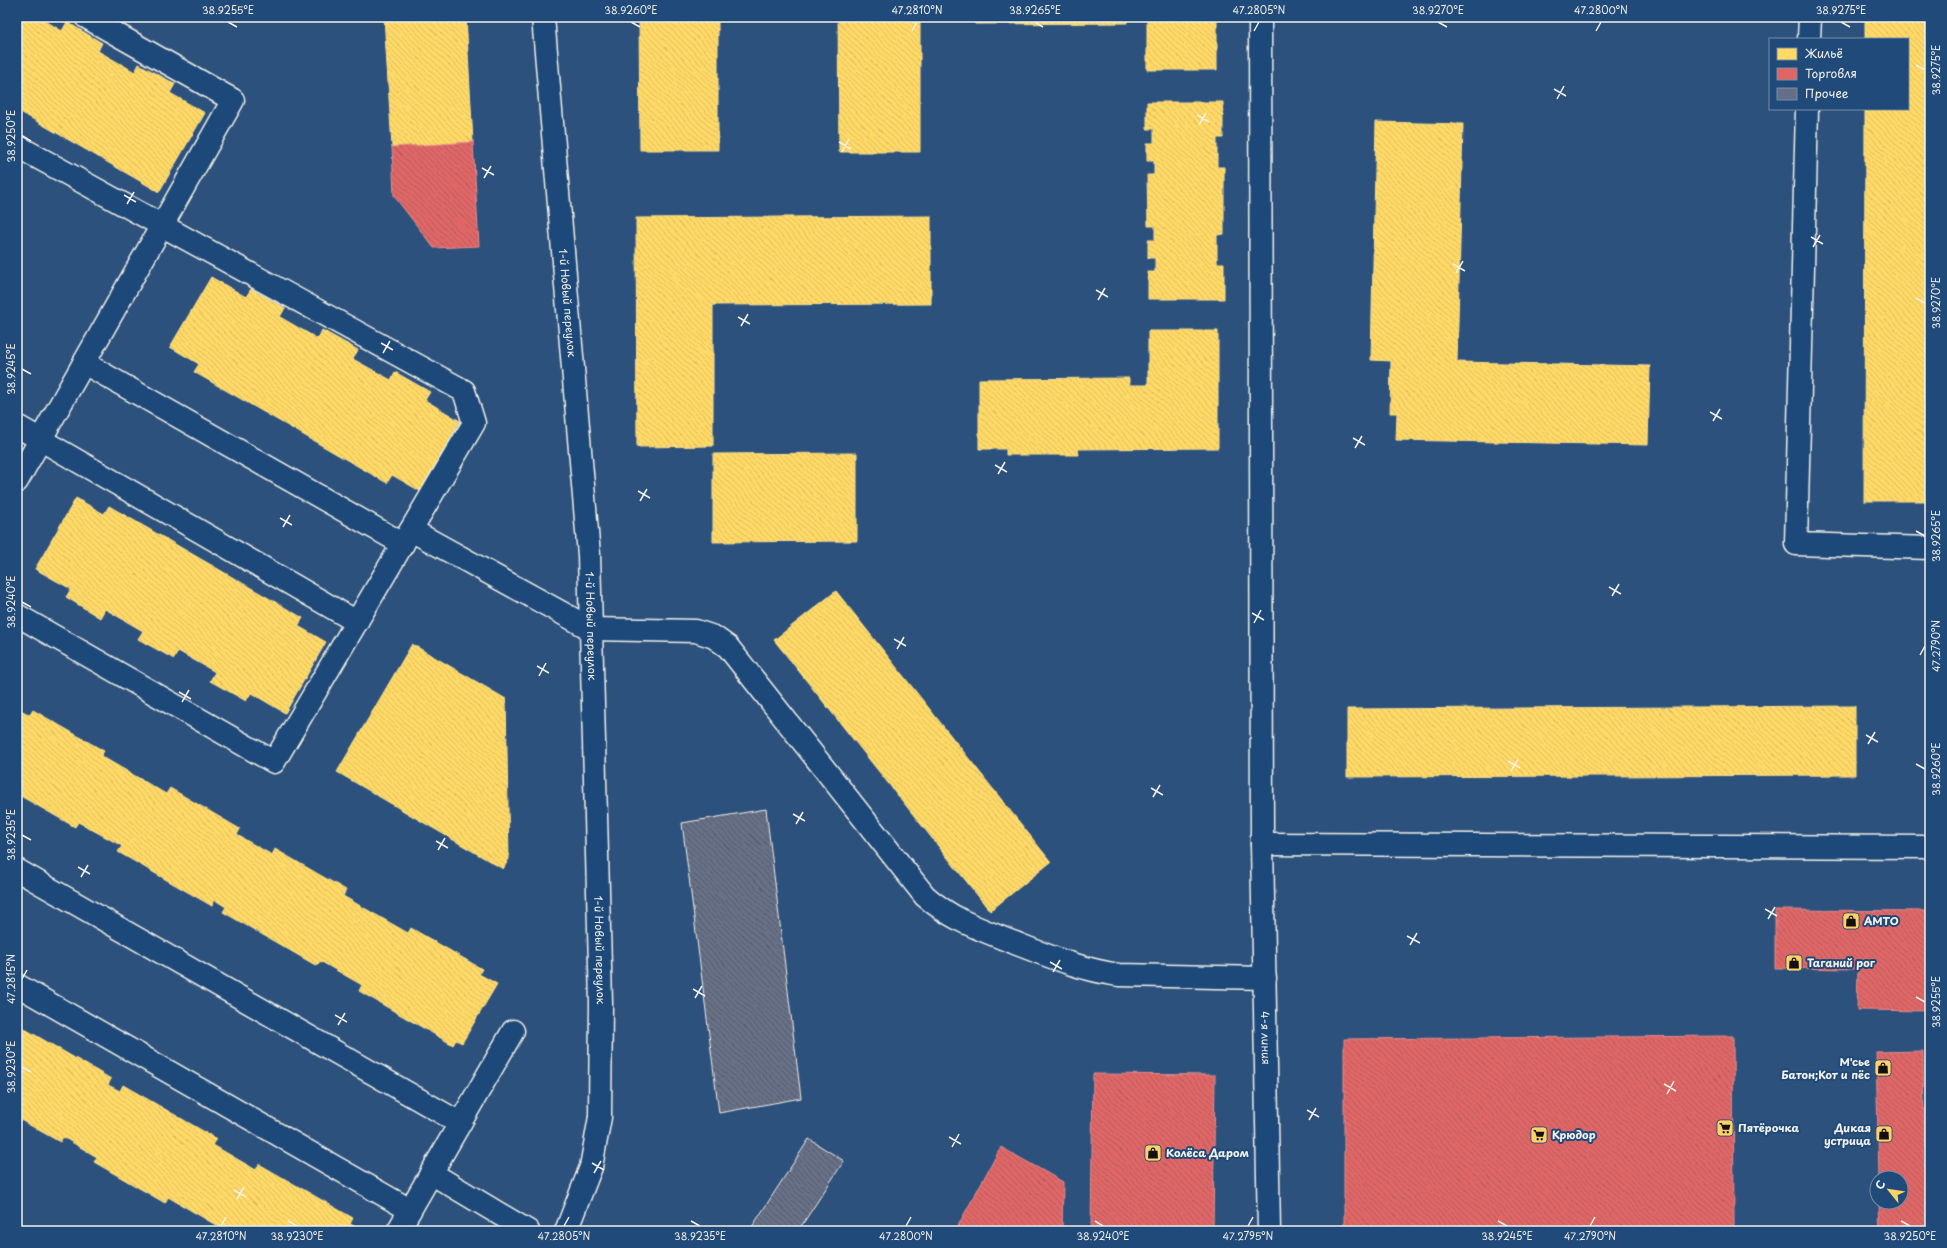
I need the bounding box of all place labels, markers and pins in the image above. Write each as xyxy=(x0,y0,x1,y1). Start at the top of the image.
shop icon: АМТО xyxy=(1841,911,1861,931)
place label: АМТО xyxy=(1863,912,1899,929)
shop icon: Таганий рог xyxy=(1784,953,1804,973)
place label: Таганий рог xyxy=(1807,954,1876,971)
place label: М'сье Батон;Кот и пёс xyxy=(1781,1053,1870,1083)
shop icon: М'сье Батон;Кот и пёс xyxy=(1873,1058,1893,1078)
supermarket icon: Пятёрочка xyxy=(1715,1118,1735,1138)
place label: Пятёрочка xyxy=(1738,1119,1800,1136)
place label: Дикая устрица xyxy=(1824,1119,1871,1149)
shop icon: Дикая устрица xyxy=(1874,1124,1894,1144)
supermarket icon: Крюдор xyxy=(1529,1125,1549,1145)
place label: Крюдор xyxy=(1552,1126,1596,1143)
shop icon: Колёса Даром xyxy=(1143,1143,1163,1163)
place label: Колёса Даром xyxy=(1166,1144,1249,1161)

